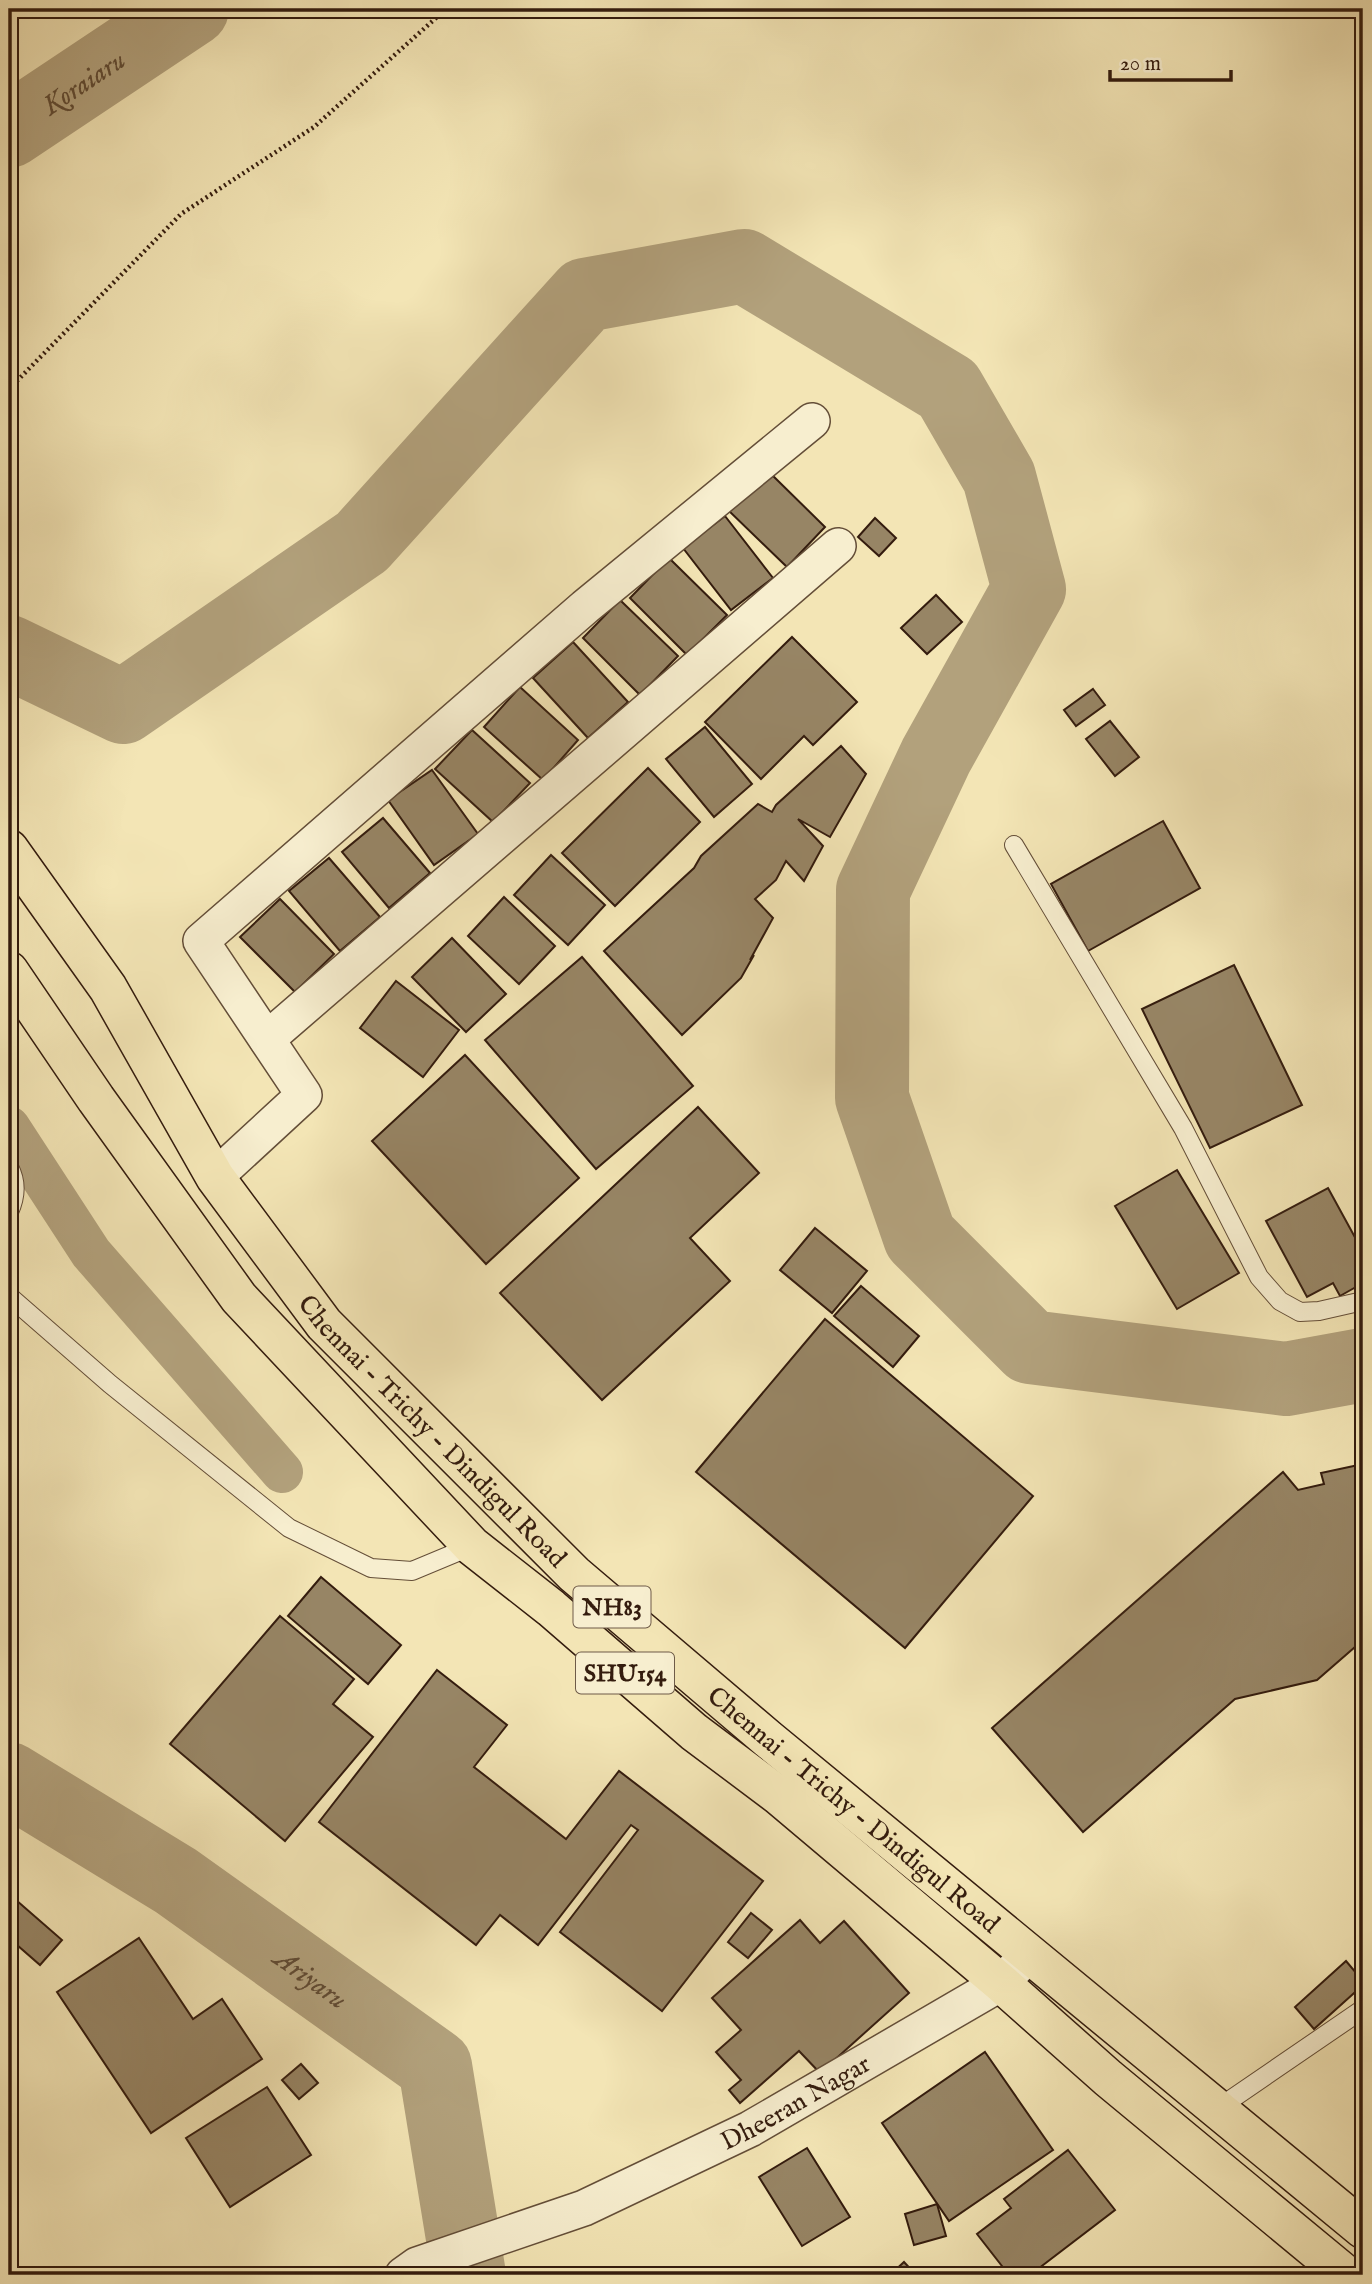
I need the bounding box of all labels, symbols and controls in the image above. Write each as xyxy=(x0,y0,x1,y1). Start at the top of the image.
scale bar xyxy=(1110,38,1230,82)
water label: Koraiaru xyxy=(35,43,133,125)
text: 20 m xyxy=(1120,51,1161,78)
street label: Chennai - Trichy - Dindigul Road xyxy=(290,1289,573,1575)
road number: NH83 xyxy=(574,1587,650,1628)
road number: SHU154 xyxy=(576,1652,674,1694)
street label: Chennai - Trichy - Dindigul Road xyxy=(700,1680,1006,1941)
water label: Ariyaru xyxy=(264,1940,353,2018)
street label: Dheeran Nagar xyxy=(716,2047,877,2159)

